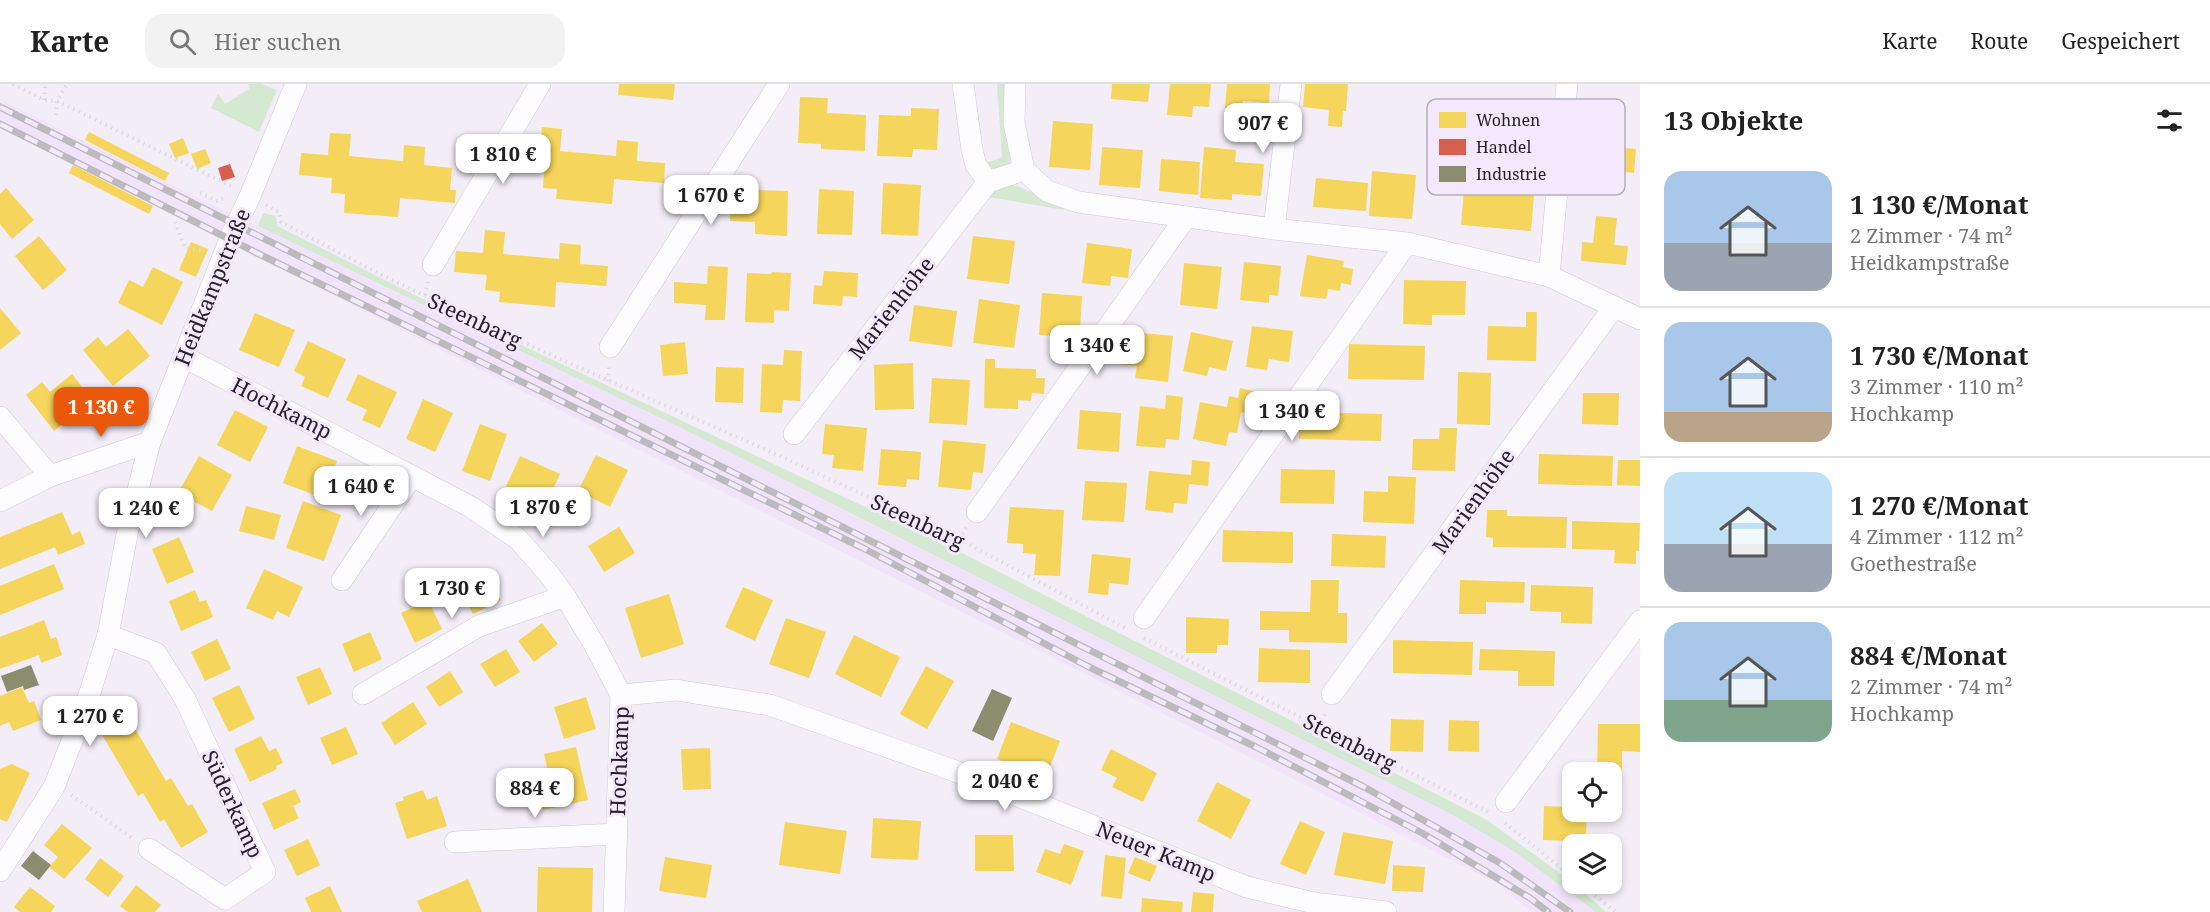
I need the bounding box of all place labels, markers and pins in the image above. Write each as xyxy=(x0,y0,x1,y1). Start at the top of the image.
pin: 907 € xyxy=(1221,103,1305,154)
pin: 1 810 € xyxy=(448,134,558,185)
pin: 1 670 € xyxy=(656,175,766,226)
pin: 1 340 € xyxy=(1042,325,1152,376)
pin: 1 130 € xyxy=(46,387,156,438)
pin: 1 340 € xyxy=(1237,391,1347,442)
pin: 1 640 € xyxy=(306,466,416,517)
pin: 1 870 € xyxy=(488,487,598,538)
pin: 1 240 € xyxy=(91,488,201,539)
pin: 1 730 € xyxy=(397,568,507,619)
pin: 1 270 € xyxy=(35,696,145,747)
pin: 2 040 € xyxy=(950,761,1060,812)
pin: 884 € xyxy=(493,768,577,819)

